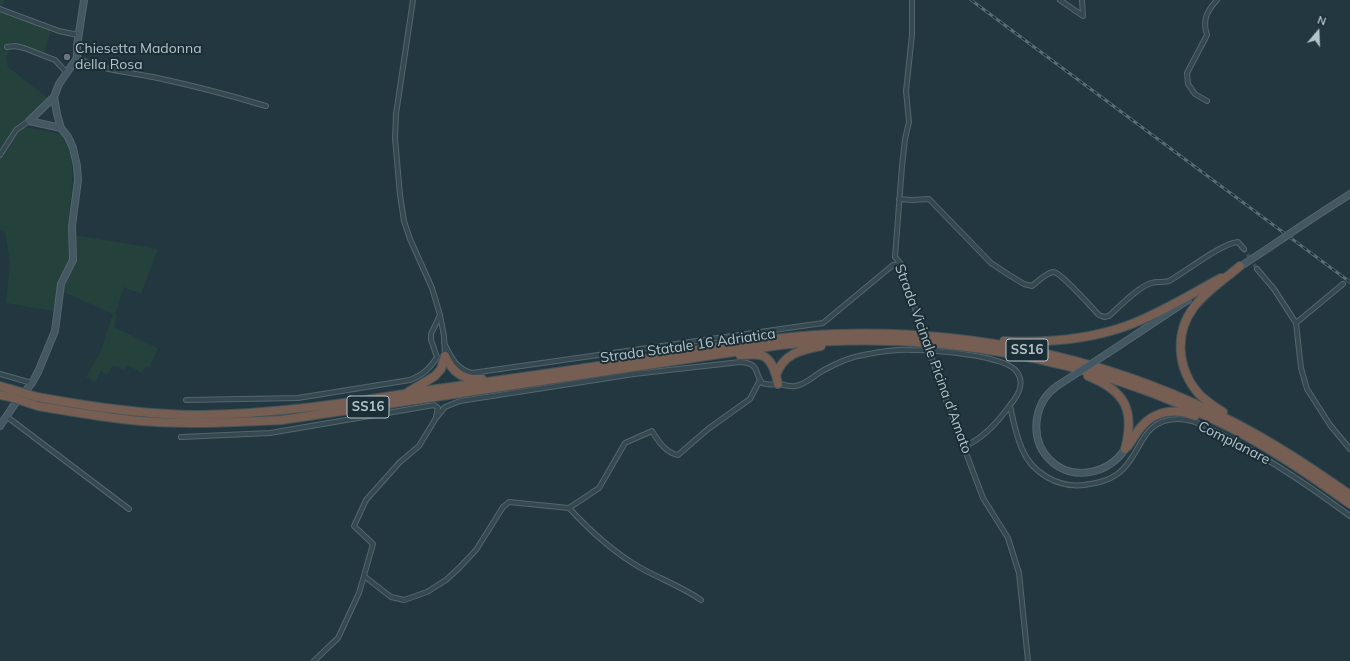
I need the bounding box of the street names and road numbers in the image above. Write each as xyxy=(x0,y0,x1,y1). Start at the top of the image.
street label: Strada Vicinale Picina d'Amato xyxy=(891,262,975,456)
street label: Strada Statale 16 Adriatica xyxy=(599,325,777,367)
road number: SS16 xyxy=(1006,339,1048,361)
road number: SS16 xyxy=(347,396,389,418)
street label: Complanare xyxy=(1195,418,1273,468)

